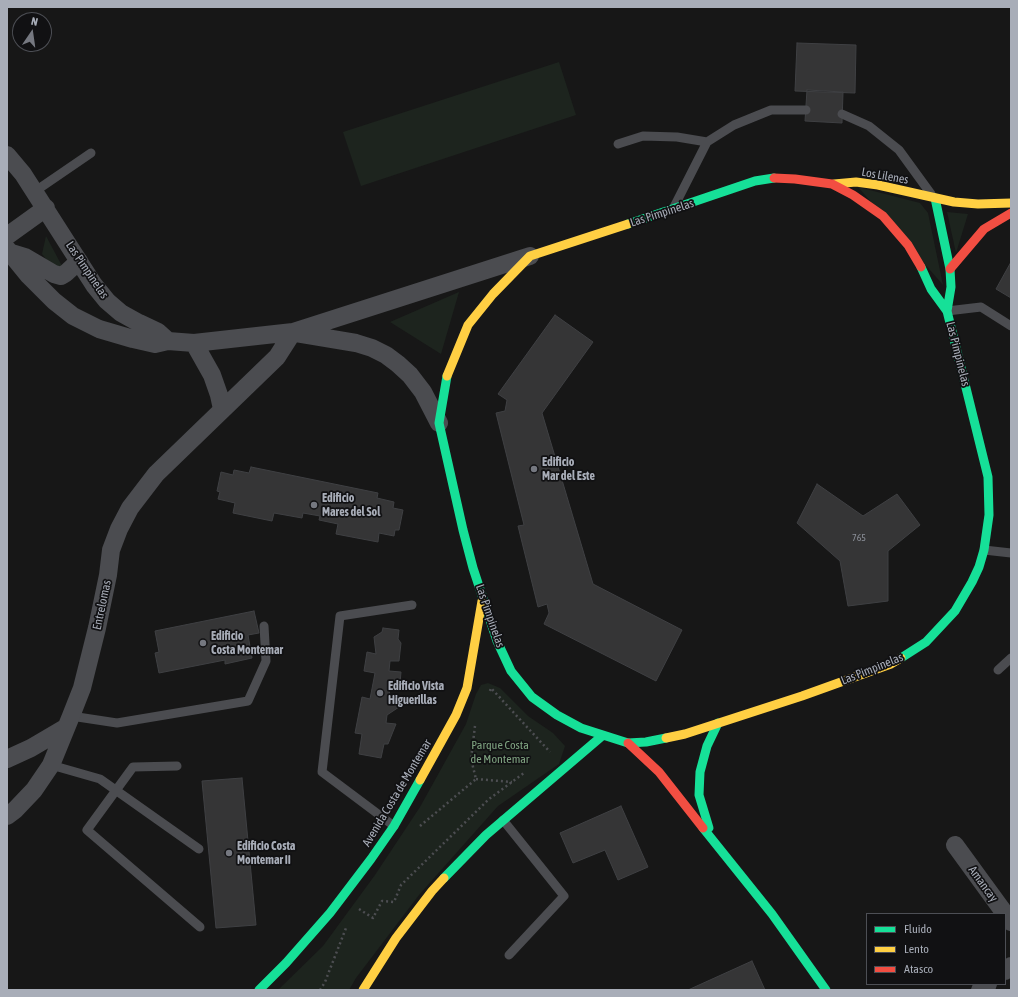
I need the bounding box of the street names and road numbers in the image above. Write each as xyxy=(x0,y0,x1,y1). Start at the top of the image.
street label: Los Lilenes xyxy=(860,165,910,187)
street label: Las Pimpinelas xyxy=(628,196,696,230)
street label: Las Pimpinelas xyxy=(63,239,111,301)
street label: Las Pimpinelas xyxy=(943,320,973,388)
street label: Entrelomas xyxy=(90,579,114,631)
street label: Las Pimpinelas xyxy=(472,583,508,649)
street label: Las Pimpinelas xyxy=(839,650,905,688)
street label: Avenida Costa de Montemar xyxy=(359,737,435,849)
street label: Amancay xyxy=(965,863,1001,905)

